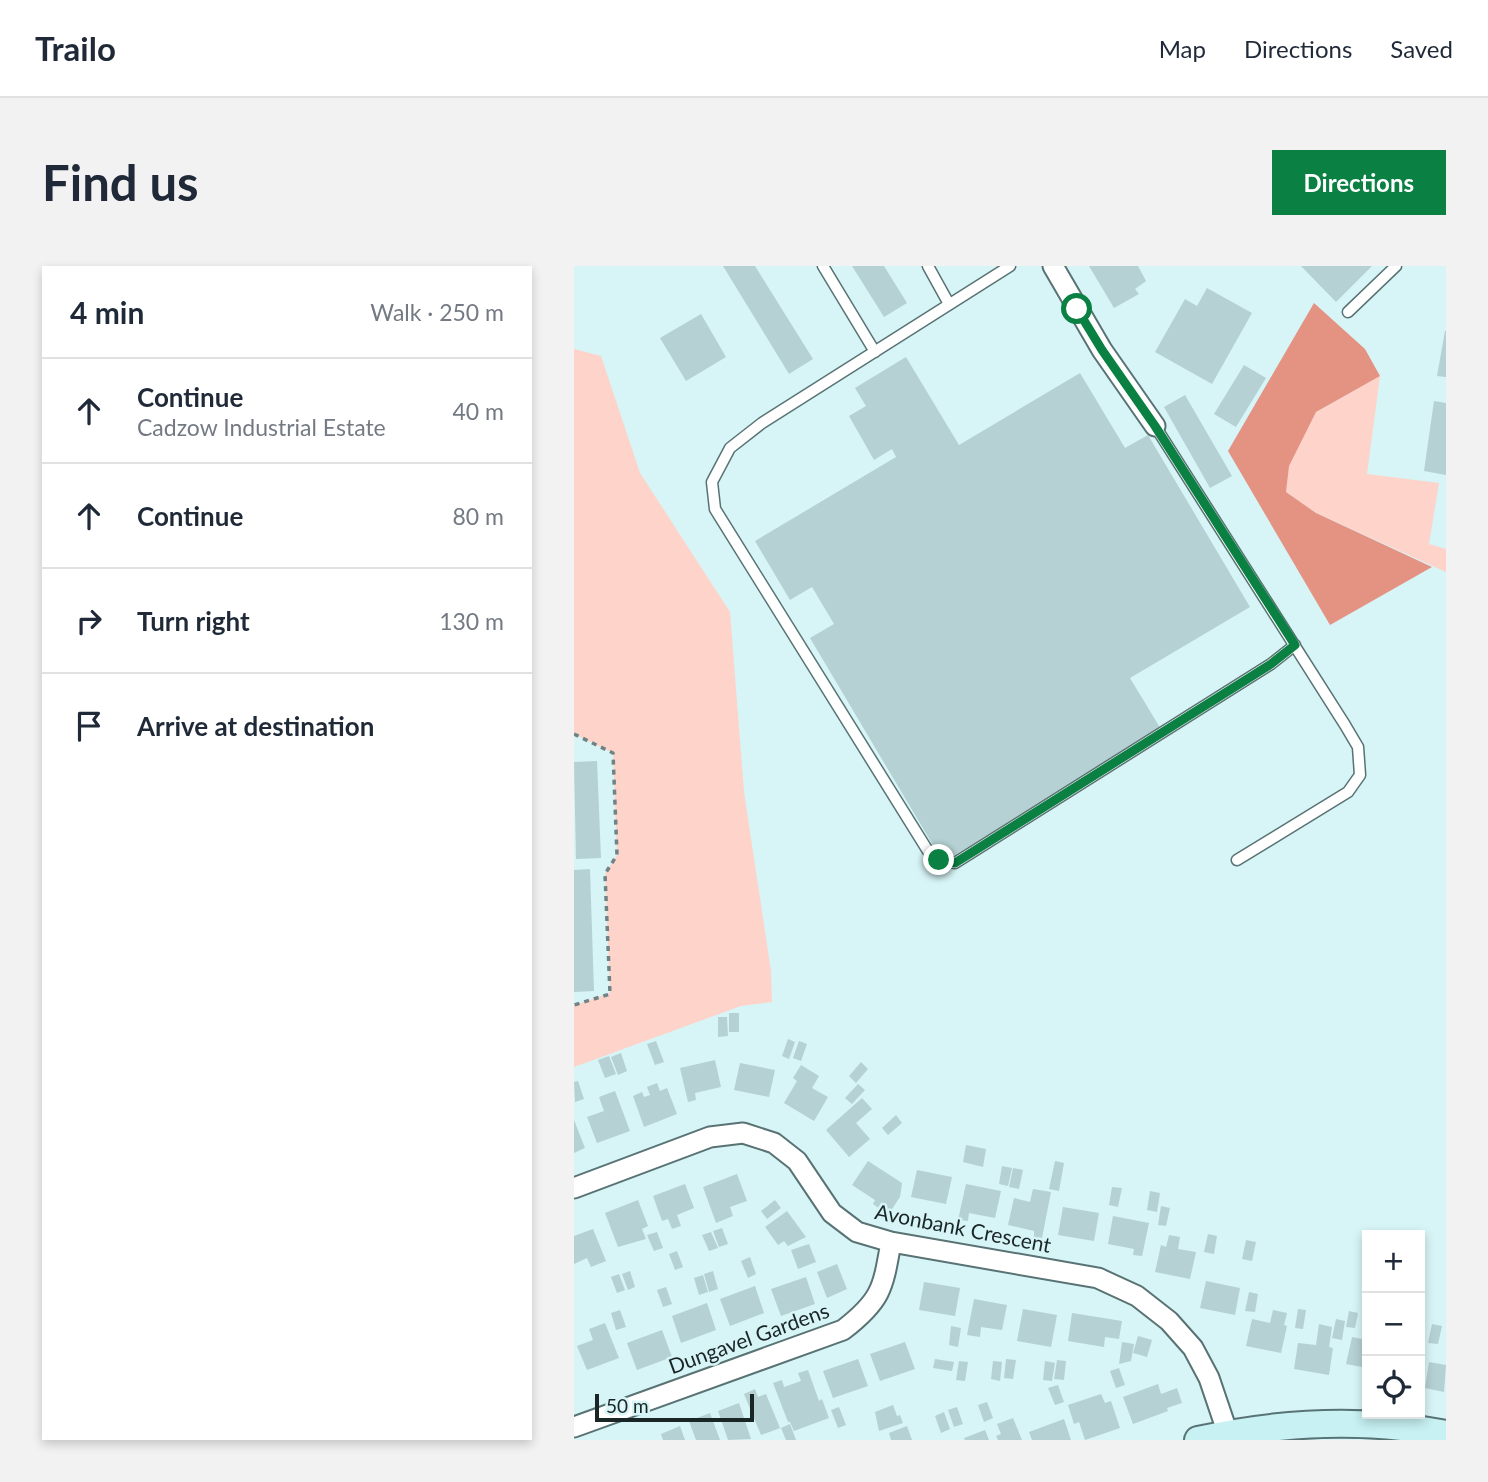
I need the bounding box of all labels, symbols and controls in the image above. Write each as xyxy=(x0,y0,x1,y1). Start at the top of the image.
text: Trailo xyxy=(35,28,116,68)
text: Map xyxy=(1159,34,1206,63)
text: Directions xyxy=(1244,34,1352,63)
text: Saved xyxy=(1390,34,1453,63)
button: Directions xyxy=(1272,150,1446,215)
text: Find us xyxy=(42,153,199,211)
route start xyxy=(1061,293,1092,324)
text: 4 min xyxy=(70,294,144,330)
text: Walk · 250 m xyxy=(370,298,504,326)
text: Continue xyxy=(137,381,243,413)
icon: ahead xyxy=(70,392,108,430)
text: 40 m xyxy=(453,397,504,425)
text: Cadzow Industrial Estate xyxy=(137,413,386,441)
icon: ahead xyxy=(70,497,108,535)
text: Continue xyxy=(137,500,243,532)
text: 80 m xyxy=(453,502,504,530)
icon: right xyxy=(70,602,108,640)
text: Turn right xyxy=(137,605,250,637)
text: 130 m xyxy=(439,607,504,635)
icon: arrive xyxy=(70,707,108,745)
text: Arrive at destination xyxy=(137,710,374,742)
route end xyxy=(923,844,954,875)
street label: Avonbank Crescent xyxy=(873,1198,1054,1257)
map controls xyxy=(1362,1230,1425,1419)
button: + xyxy=(1362,1230,1425,1293)
button: − xyxy=(1362,1293,1425,1356)
street label: Dungavel Gardens xyxy=(665,1297,832,1378)
button: locate xyxy=(1362,1356,1425,1419)
scale bar xyxy=(595,1391,754,1423)
text: 50 m xyxy=(606,1394,649,1417)

